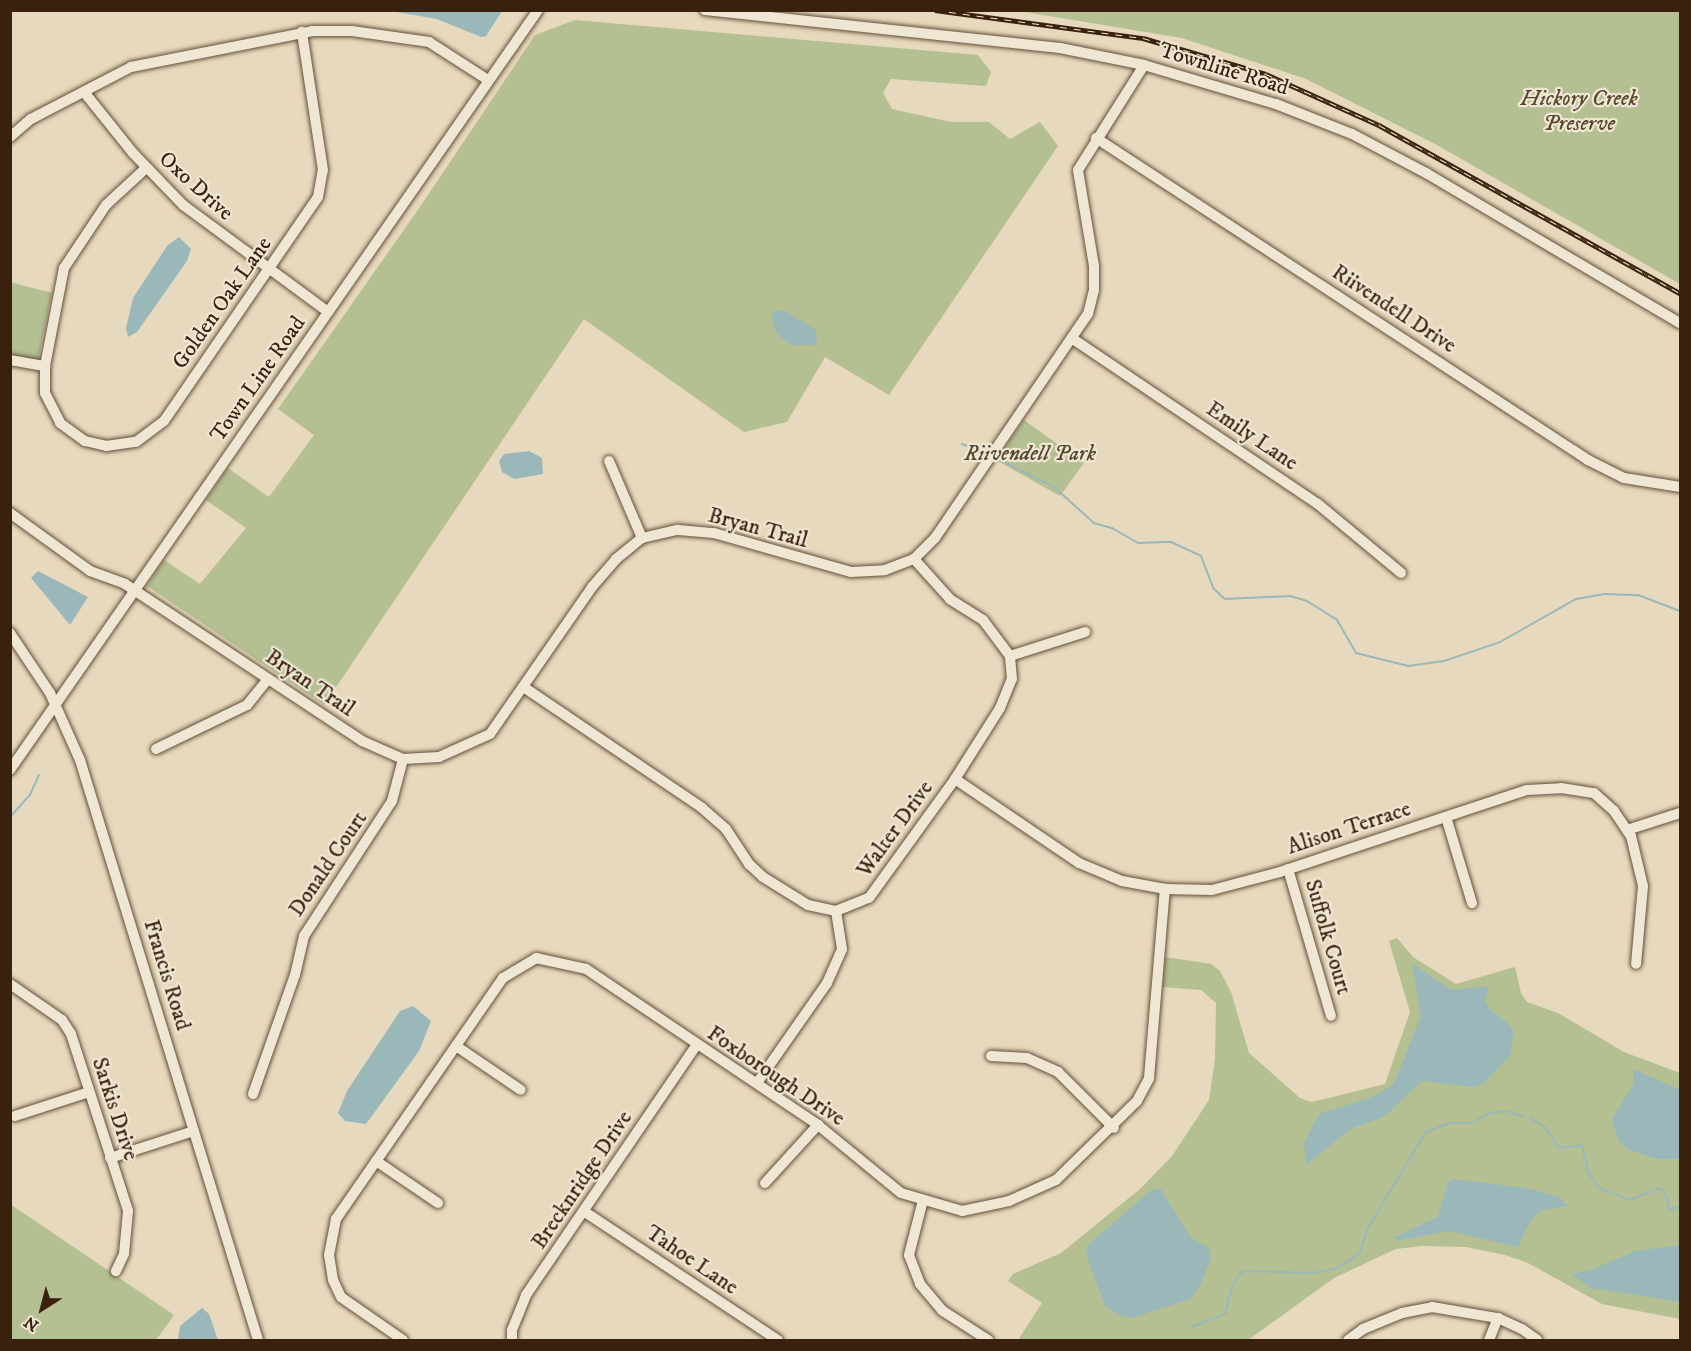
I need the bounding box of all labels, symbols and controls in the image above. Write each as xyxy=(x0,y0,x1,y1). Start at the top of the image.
street label: Townline Road xyxy=(1156,37,1292,101)
park label: Hickory Creek Preserve xyxy=(1520,85,1638,136)
street label: Oxo Drive xyxy=(153,146,239,226)
street label: Golden Oak Lane xyxy=(167,232,277,374)
street label: Riivendell Drive xyxy=(1327,259,1461,359)
street label: Town Line Road xyxy=(205,311,311,447)
street label: Emily Lane xyxy=(1201,396,1303,476)
park label: Riivendell Park xyxy=(964,441,1096,467)
street label: Bryan Trail xyxy=(705,502,811,554)
street label: Bryan Trail xyxy=(260,643,360,723)
street label: Walter Drive xyxy=(851,776,939,882)
street label: Alison Terrace xyxy=(1284,796,1414,860)
street label: Donald Court xyxy=(283,806,373,922)
street label: Suffolk Court xyxy=(1299,876,1357,998)
street label: Francis Road xyxy=(138,917,196,1033)
street label: Foxborough Drive xyxy=(702,1020,850,1132)
street label: Sarkis Drive xyxy=(86,1054,144,1164)
street label: Brecknridge Drive xyxy=(526,1106,638,1254)
street label: Tahoe Lane xyxy=(641,1219,743,1301)
north arrow xyxy=(12,1279,72,1339)
text: N xyxy=(20,1312,43,1336)

